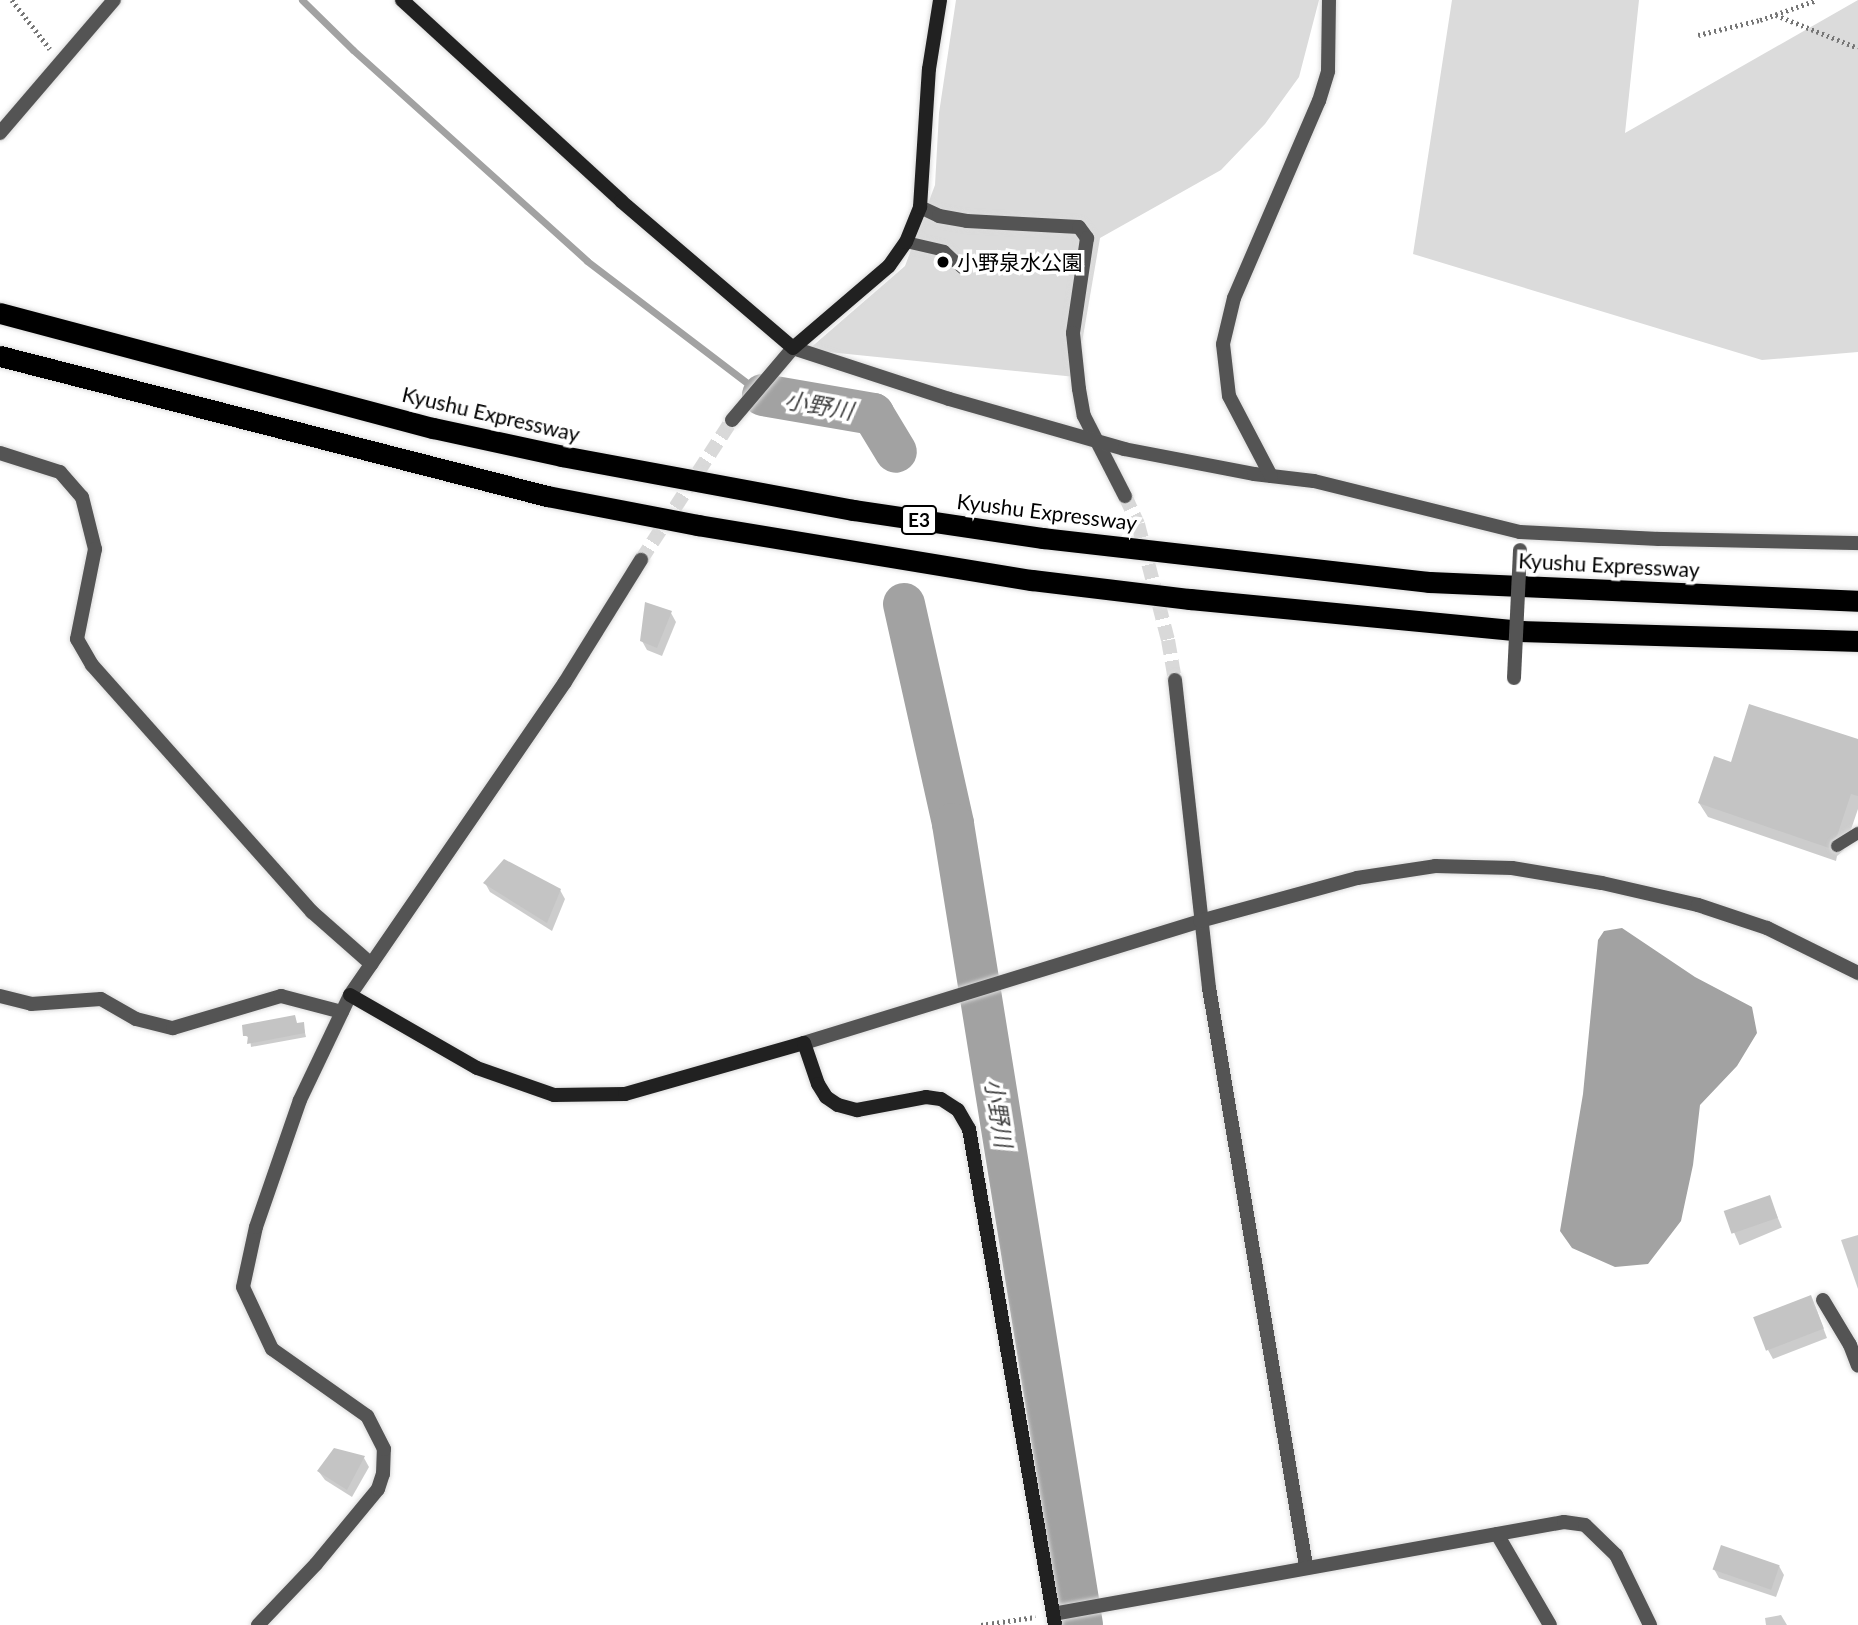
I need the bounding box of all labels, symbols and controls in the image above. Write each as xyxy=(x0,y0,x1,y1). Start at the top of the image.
place label: 小野泉水公園 xyxy=(957,249,1083,275)
marker: 小野泉水公園 xyxy=(935,254,951,270)
street label: Kyushu Expressway xyxy=(400,381,582,447)
water label: 小野川 xyxy=(783,385,855,425)
street label: Kyushu Expressway xyxy=(955,488,1139,536)
road number: E3 xyxy=(900,505,938,536)
street label: Kyushu Expressway xyxy=(1518,548,1700,582)
water label: 小野川 xyxy=(980,1077,1018,1149)

